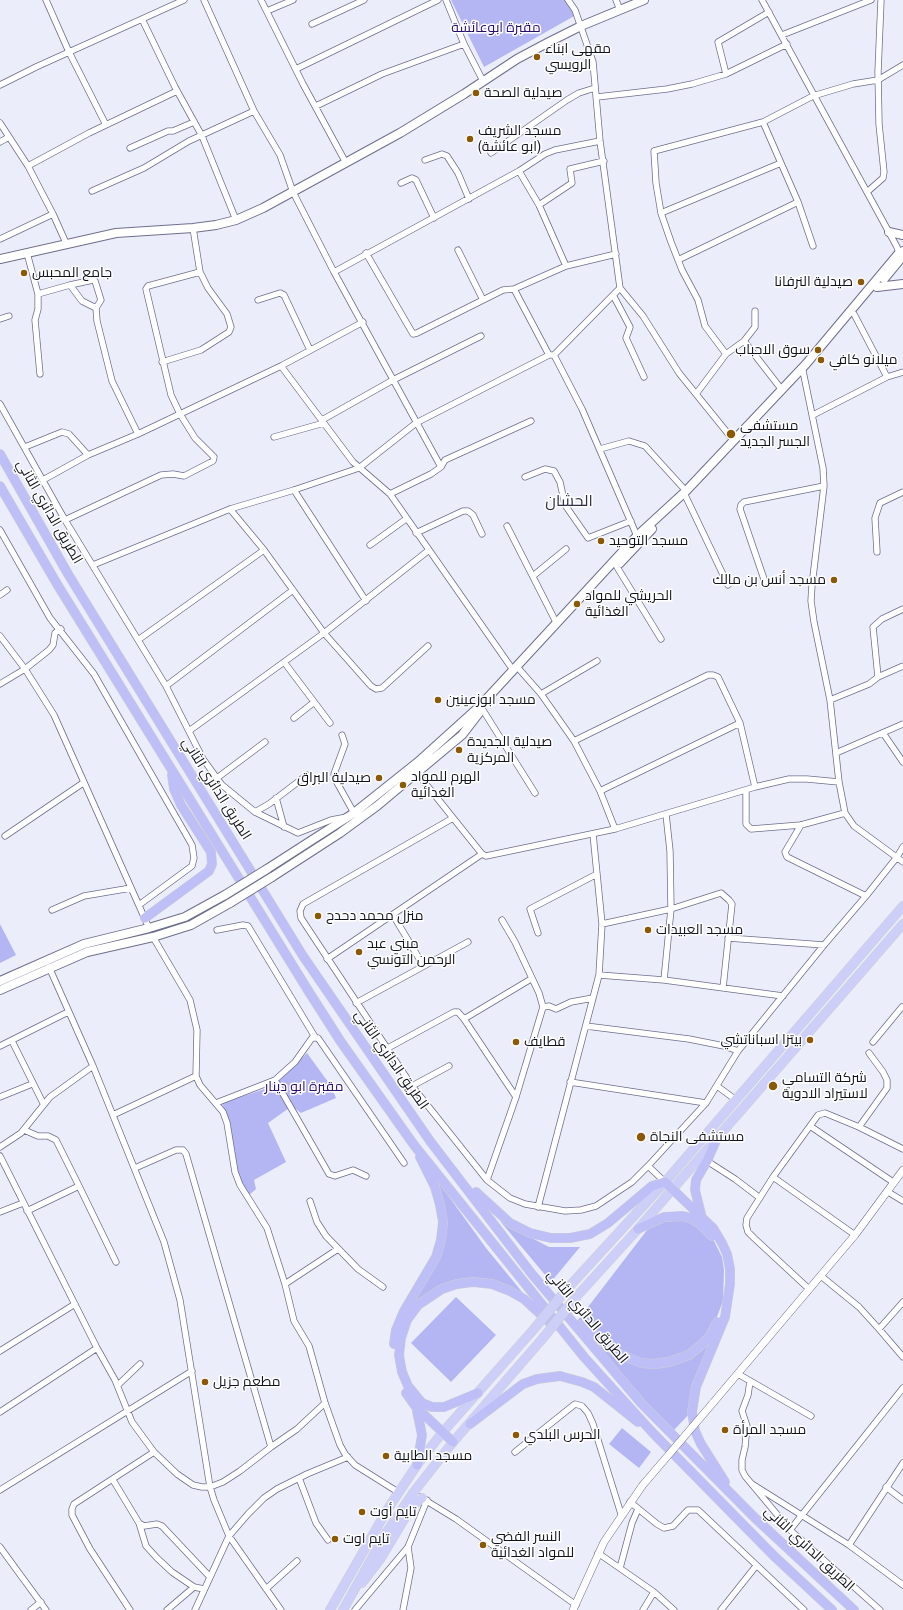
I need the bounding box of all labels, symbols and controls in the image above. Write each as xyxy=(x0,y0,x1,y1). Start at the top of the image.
park label: مقبرة ابوعائشة xyxy=(451,20,541,36)
place label: مقهى ابناء الرويسي xyxy=(545,41,611,74)
marker: مقهى ابناء الرويسي xyxy=(532,52,542,62)
place label: صيدلية الصحة xyxy=(484,85,562,101)
marker: صيدلية الصحة xyxy=(471,88,481,98)
place label: مسجد الشريف (ابو عائشة) xyxy=(478,123,561,156)
marker: مسجد الشريف (ابو عائشة) xyxy=(465,134,475,144)
place label: جامع المحبس xyxy=(32,265,112,281)
marker: جامع المحبس xyxy=(19,268,29,278)
place label: صيدلية النرفانا xyxy=(774,274,853,290)
marker: صيدلية النرفانا xyxy=(856,277,866,287)
place label: سوق الاحباب xyxy=(735,342,810,358)
marker: سوق الاحباب xyxy=(813,345,823,355)
place label: ميلانو كافي xyxy=(829,352,897,368)
marker: ميلانو كافي xyxy=(816,355,826,365)
place label: مستشفى الجسر الجديد xyxy=(740,418,810,450)
marker: مستشفى الجسر الجديد xyxy=(725,428,737,440)
street label: الطريق الدائري الثاني xyxy=(12,457,86,567)
district label: الحشان xyxy=(545,492,593,512)
place label: مسجد التوحيد xyxy=(609,533,688,549)
marker: مسجد التوحيد xyxy=(596,536,606,546)
place label: مسجد أنس بن مالك xyxy=(713,572,826,588)
marker: مسجد أنس بن مالك xyxy=(829,575,839,585)
place label: الحريشي للمواد الغذائية xyxy=(585,588,673,620)
marker: الحريشي للمواد الغذائية xyxy=(572,599,582,609)
place label: مسجد ابوزعينين xyxy=(446,692,536,708)
marker: مسجد ابوزعينين xyxy=(433,695,443,705)
place label: صيدلية الجديدة المركزية xyxy=(467,734,552,766)
street label: الطريق الدائري الثاني xyxy=(178,735,254,843)
marker: صيدلية الجديدة المركزية xyxy=(454,745,464,755)
place label: الهرم للمواد الغدائية xyxy=(411,769,480,802)
place label: صيدلية البراق xyxy=(297,770,371,786)
marker: صيدلية البراق xyxy=(374,773,384,783)
marker: الهرم للمواد الغدائية xyxy=(398,780,408,790)
place label: منزل محمد دحدح xyxy=(326,908,424,924)
marker: منزل محمد دحدح xyxy=(313,911,323,921)
place label: مسجد العبيدات xyxy=(656,922,743,938)
marker: مسجد العبيدات xyxy=(643,925,653,935)
place label: مبني عبد الرحمن التونسي xyxy=(367,936,456,968)
marker: مبني عبد الرحمن التونسي xyxy=(354,947,364,957)
street label: الطريق الدائري الثاني xyxy=(350,1007,432,1113)
place label: بيتزا اسباناتشي xyxy=(721,1032,802,1048)
place label: قطايف xyxy=(524,1034,566,1050)
marker: بيتزا اسباناتشي xyxy=(805,1035,815,1045)
marker: قطايف xyxy=(511,1037,521,1047)
place label: شركة التسامي لاستيراد الادوية xyxy=(782,1070,868,1102)
park label: مقبرة ابو دينار xyxy=(265,1079,343,1095)
marker: شركة التسامي لاستيراد الادوية xyxy=(767,1080,779,1092)
place label: مستشفى النجاة xyxy=(650,1129,744,1145)
marker: مستشفى النجاة xyxy=(635,1131,647,1143)
street label: الطريق الدائري الثاني xyxy=(543,1267,631,1367)
place label: مطعم جزيل xyxy=(213,1374,280,1390)
marker: مطعم جزيل xyxy=(200,1377,210,1387)
place label: مسجد المرأة xyxy=(733,1422,806,1438)
marker: مسجد المرأة xyxy=(720,1425,730,1435)
place label: الحرس البلدي xyxy=(524,1427,600,1443)
marker: الحرس البلدي xyxy=(511,1430,521,1440)
place label: مسجد الطابية xyxy=(394,1448,472,1464)
marker: مسجد الطابية xyxy=(381,1451,391,1461)
street label: الطريق الدائري الثاني xyxy=(760,1503,858,1595)
place label: تايم أوت xyxy=(370,1504,416,1520)
marker: تايم أوت xyxy=(357,1507,367,1517)
place label: النسر الفضي للمواد الغدائية xyxy=(491,1529,574,1562)
place label: تايم اوت xyxy=(343,1531,389,1547)
marker: تايم اوت xyxy=(330,1534,340,1544)
marker: النسر الفضي للمواد الغدائية xyxy=(478,1540,488,1550)

